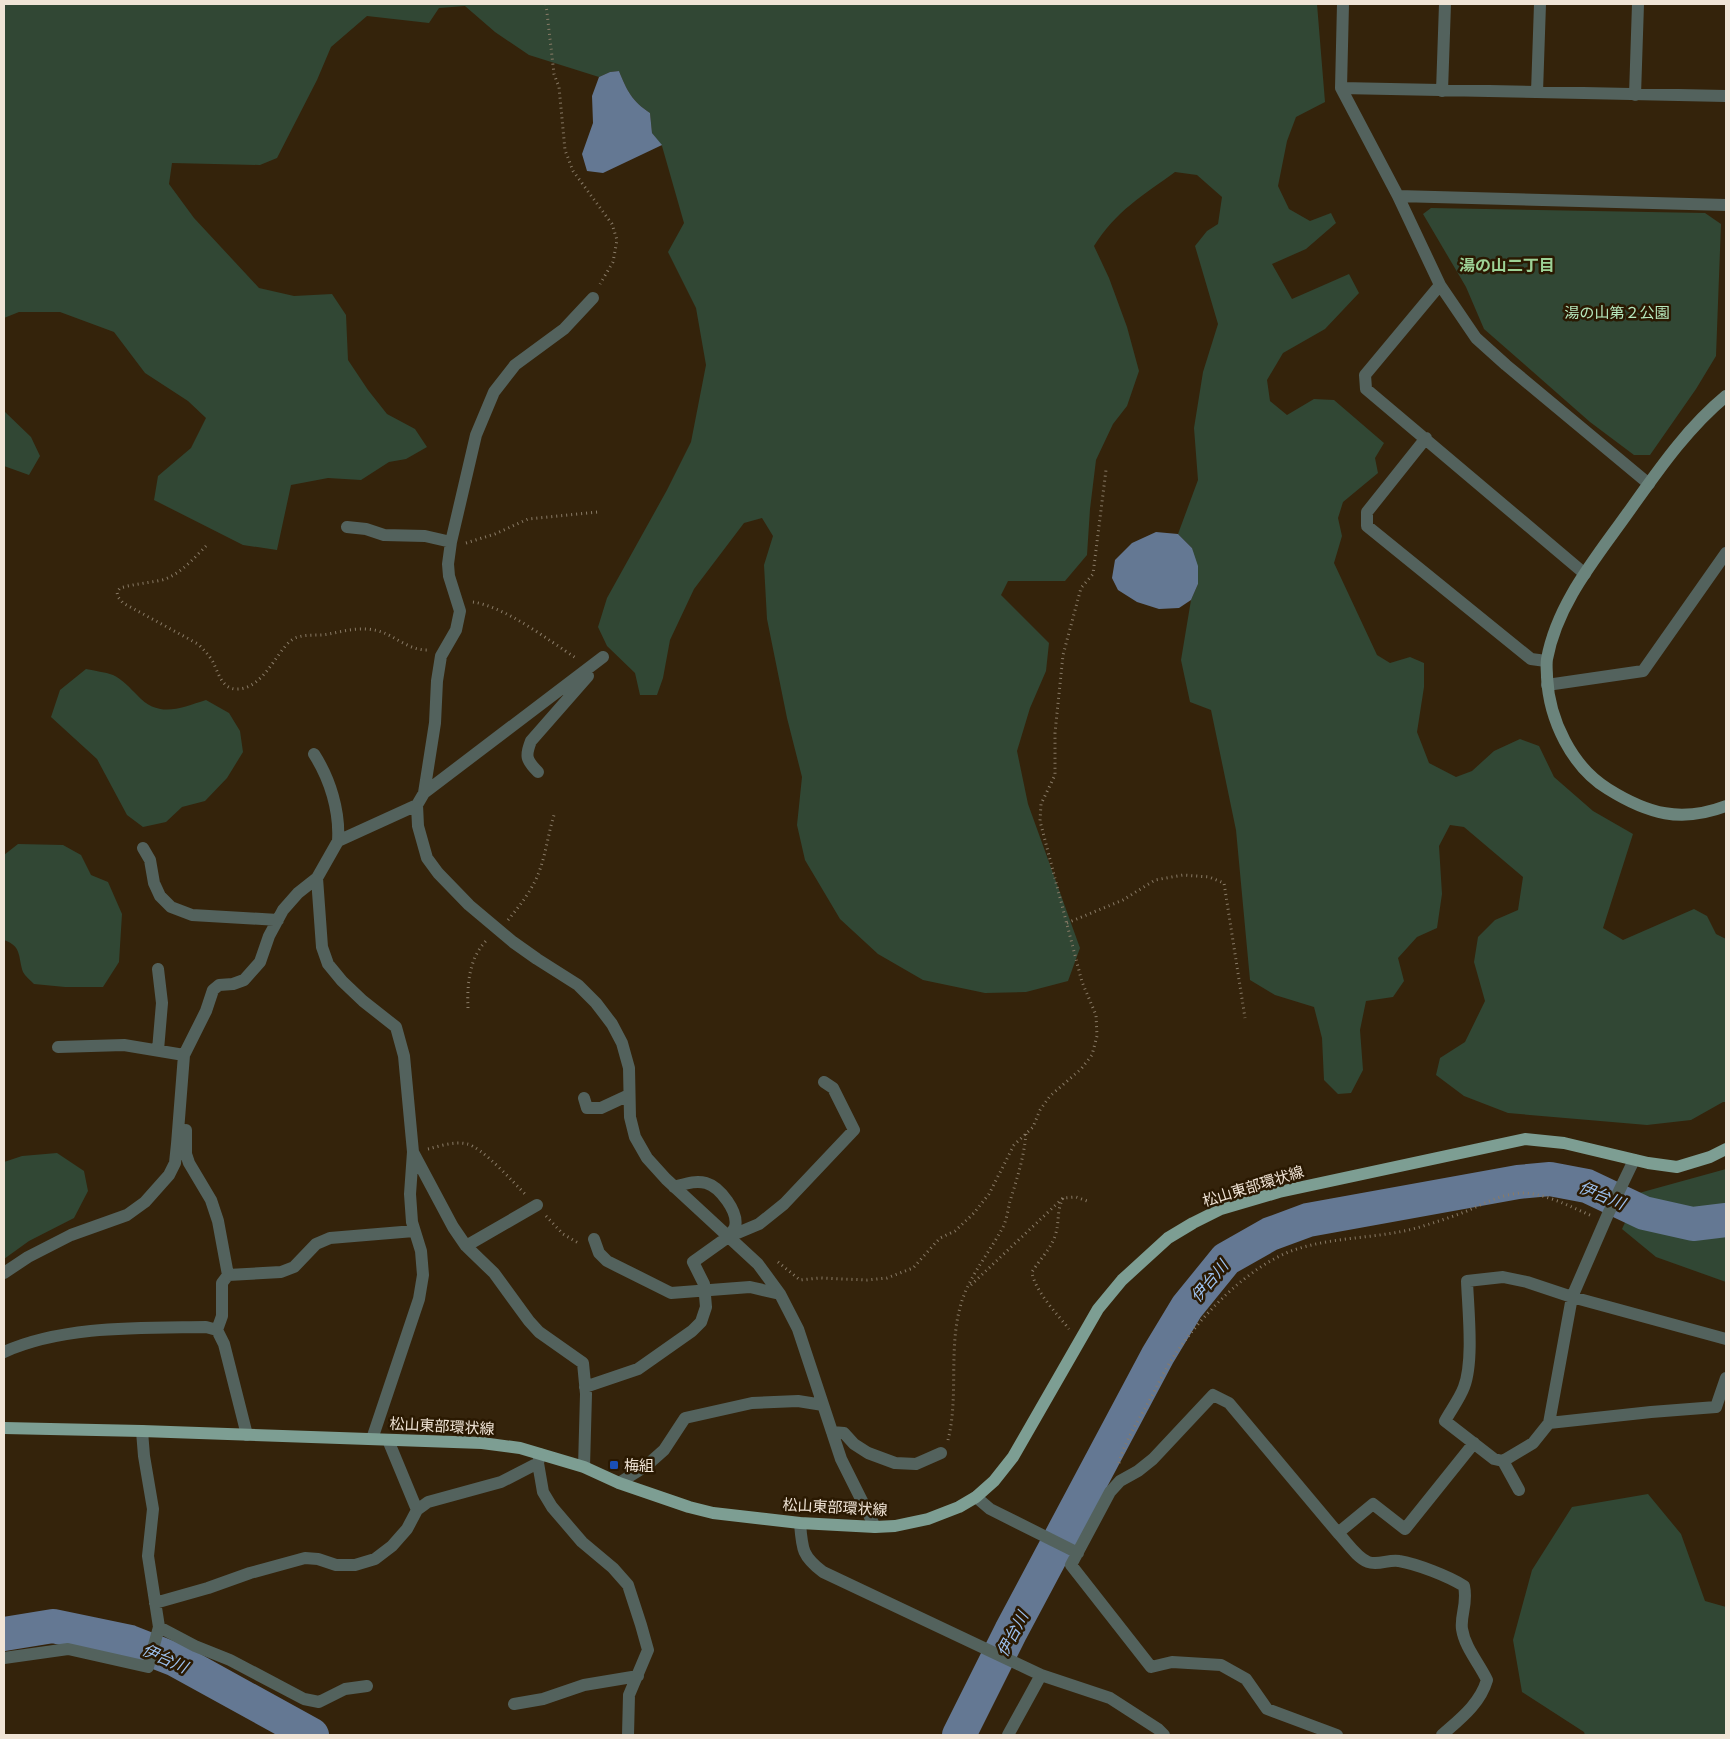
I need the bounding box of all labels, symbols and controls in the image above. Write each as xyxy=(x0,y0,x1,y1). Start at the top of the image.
district label: 湯の山二丁目 xyxy=(1459,255,1555,275)
park label: 湯の山第２公園 xyxy=(1564,303,1670,322)
street label: 松山東部環状線 xyxy=(1200,1162,1306,1210)
water label: 伊台川 xyxy=(1576,1177,1630,1214)
water label: 伊台川 xyxy=(1186,1255,1233,1306)
street label: 松山東部環状線 xyxy=(389,1414,495,1438)
place label: 梅組 xyxy=(624,1456,654,1475)
marker: 梅組 xyxy=(608,1459,620,1471)
street label: 松山東部環状線 xyxy=(782,1495,888,1519)
water label: 伊台川 xyxy=(992,1606,1033,1660)
water label: 伊台川 xyxy=(139,1639,193,1678)

